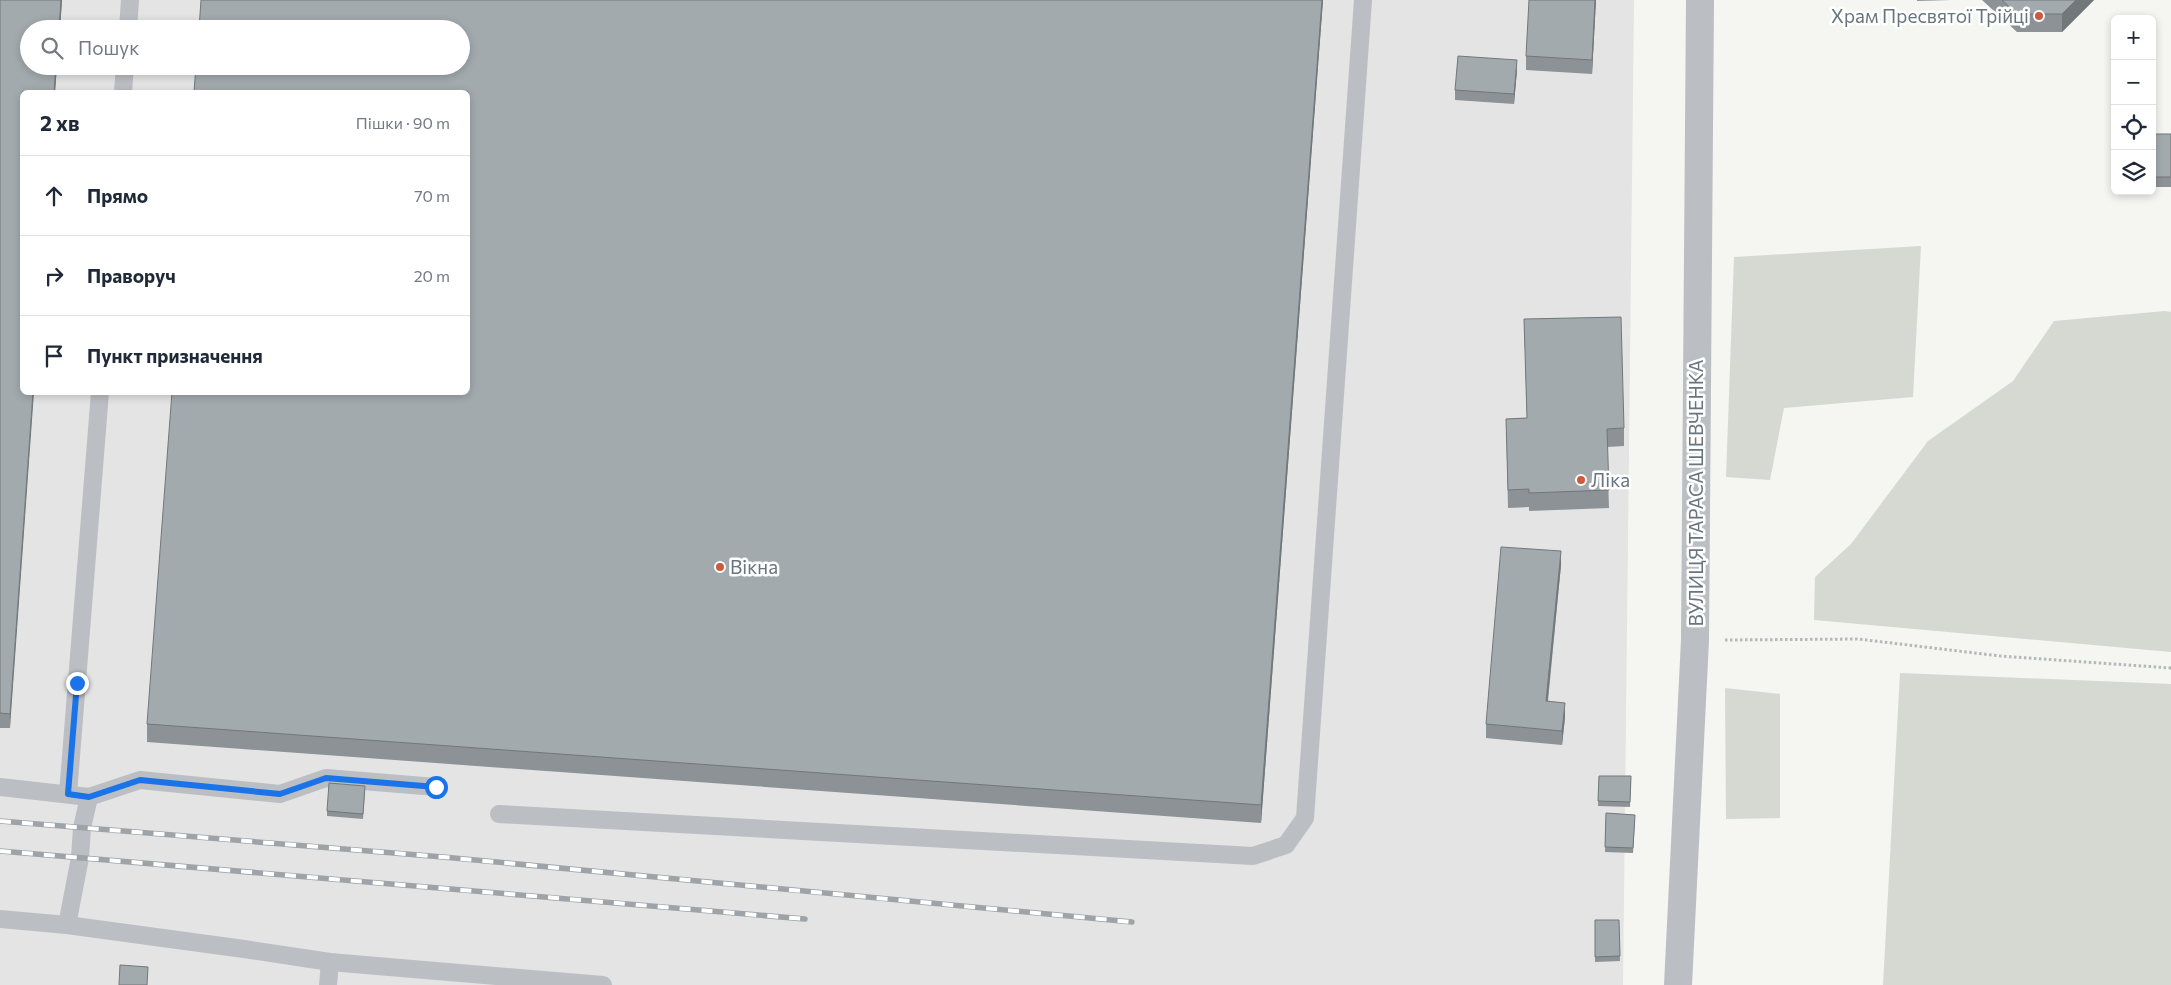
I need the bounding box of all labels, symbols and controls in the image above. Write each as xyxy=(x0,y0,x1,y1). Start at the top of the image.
place label: Храм Пресвятої Трійці xyxy=(1831,4,2029,27)
marker: Храм Пресвятої Трійці xyxy=(2033,10,2045,22)
map controls xyxy=(2111,15,2156,195)
button: + xyxy=(2111,15,2156,60)
search box xyxy=(20,20,470,75)
icon: search xyxy=(38,34,66,62)
text: Пошук xyxy=(78,36,139,59)
button: − xyxy=(2111,60,2156,105)
button: locate xyxy=(2111,105,2156,150)
text: 2 хв xyxy=(40,110,79,135)
text: Пішки · 90 m xyxy=(356,113,450,132)
button: layers xyxy=(2111,150,2156,195)
icon: ahead xyxy=(40,182,68,210)
text: Прямо xyxy=(87,184,148,207)
text: 70 m xyxy=(414,186,450,205)
icon: right xyxy=(40,262,68,290)
text: Праворуч xyxy=(87,264,176,287)
text: 20 m xyxy=(414,266,450,285)
icon: arrive xyxy=(40,342,68,370)
text: Пункт призначення xyxy=(87,344,263,367)
street label: ВУЛИЦЯ ТАРАСА ШЕВЧЕНКА xyxy=(1684,360,1707,627)
place label: Ліка xyxy=(1591,468,1630,491)
marker: Ліка xyxy=(1575,474,1587,486)
place label: Вікна xyxy=(730,555,778,578)
marker: Вікна xyxy=(714,561,726,573)
route end xyxy=(66,672,89,695)
route start xyxy=(425,776,448,799)

